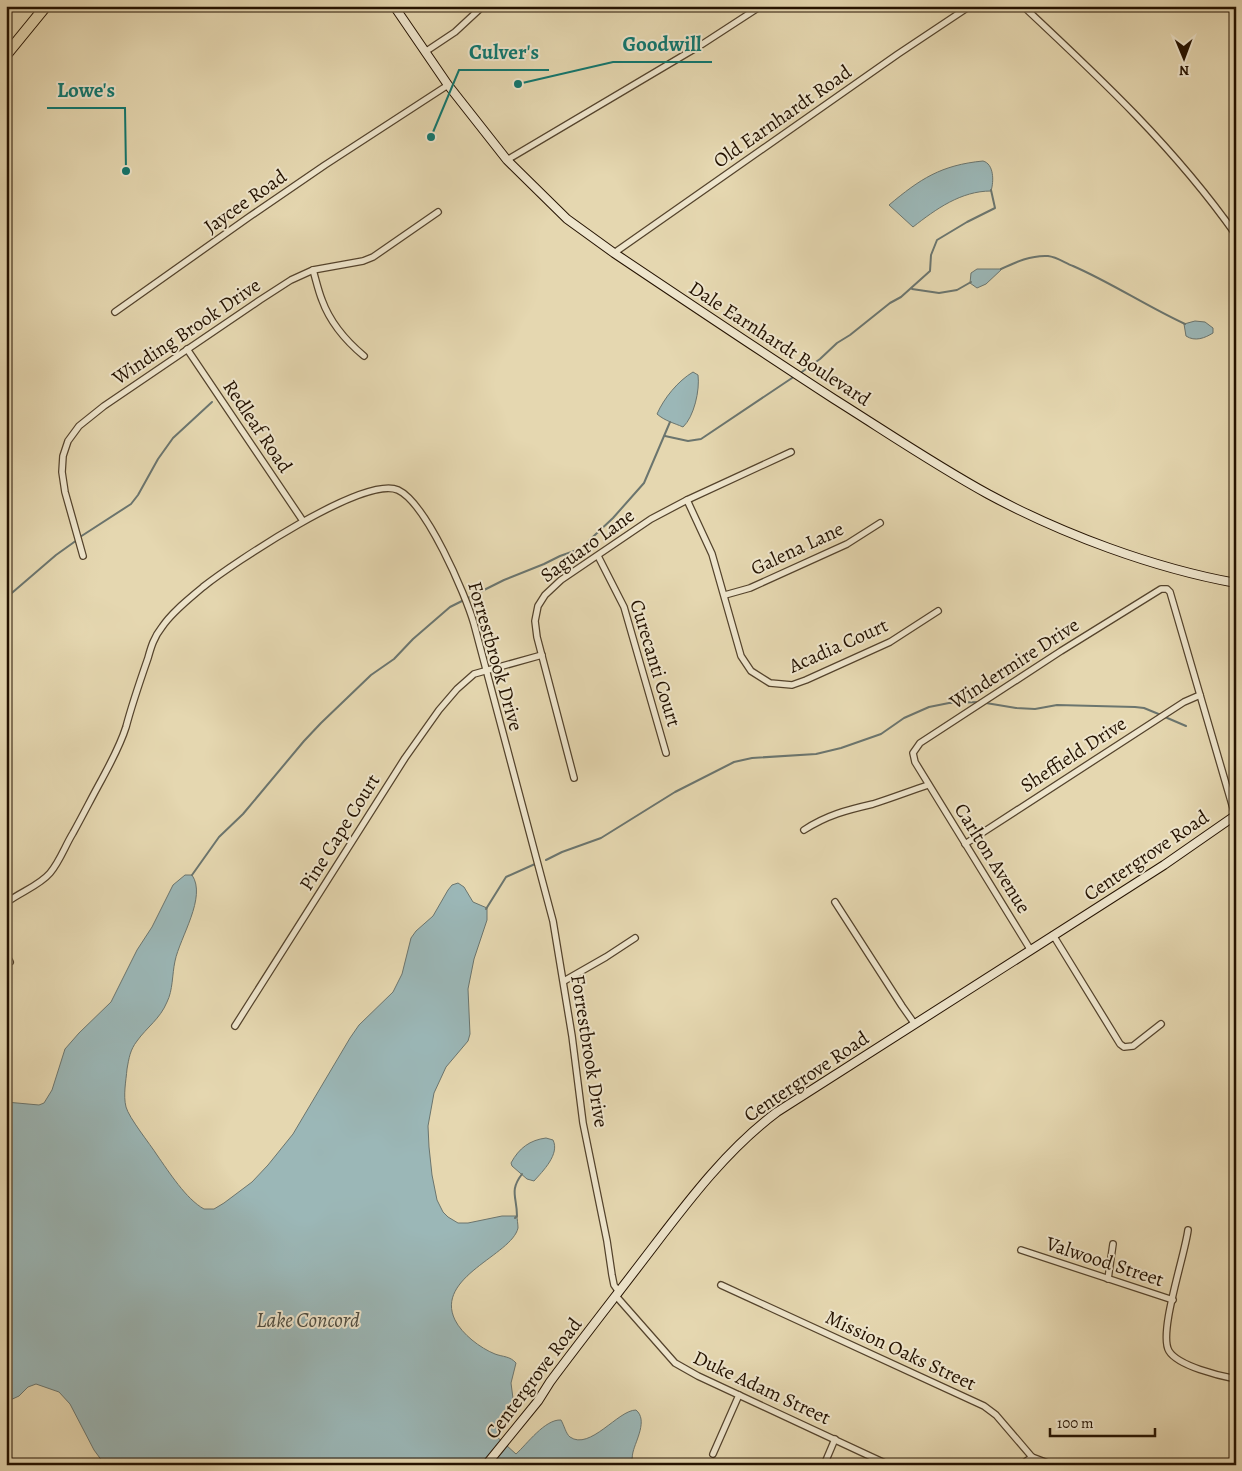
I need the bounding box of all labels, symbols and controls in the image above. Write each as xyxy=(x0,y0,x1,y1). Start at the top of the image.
callout: Goodwill xyxy=(613,26,712,62)
text: Goodwill xyxy=(622,30,702,58)
north arrow xyxy=(1160,32,1210,82)
callout: Culver's xyxy=(459,34,549,70)
text: Culver's xyxy=(469,38,539,66)
street label: Old Earnhardt Road xyxy=(708,58,857,174)
text: N xyxy=(1179,61,1189,80)
callout: Lowe's xyxy=(47,72,125,108)
text: Lowe's xyxy=(57,76,115,104)
street label: Jaycee Road xyxy=(199,163,292,240)
street label: Winding Brook Drive xyxy=(106,272,266,392)
street label: Dale Earnhardt Boulevard xyxy=(684,274,876,413)
street label: Redleaf Road xyxy=(217,375,299,478)
street label: Saguaro Lane xyxy=(535,502,640,589)
street label: Galena Lane xyxy=(746,515,848,582)
street label: Forrestbrook Drive xyxy=(461,578,530,734)
street label: Curecanti Court xyxy=(623,596,688,730)
street label: Acadia Court xyxy=(783,611,892,680)
street label: Windermire Drive xyxy=(943,611,1084,716)
street label: Sheffield Drive xyxy=(1015,710,1131,799)
street label: Pine Cape Court xyxy=(293,768,386,896)
street label: Carlton Avenue xyxy=(948,798,1037,919)
street label: Centergrove Road xyxy=(1078,803,1214,907)
street label: Forrestbrook Drive xyxy=(564,973,615,1129)
street label: Centergrove Road xyxy=(738,1024,874,1128)
street label: Valwood Street xyxy=(1042,1229,1168,1293)
street label: Mission Oaks Street xyxy=(821,1304,981,1397)
water label: Lake Concord xyxy=(256,1306,360,1334)
street label: Centergrove Road xyxy=(479,1312,588,1445)
street label: Duke Adam Street xyxy=(689,1344,835,1431)
scale bar xyxy=(1050,1406,1154,1438)
text: 100 m xyxy=(1057,1413,1094,1433)

